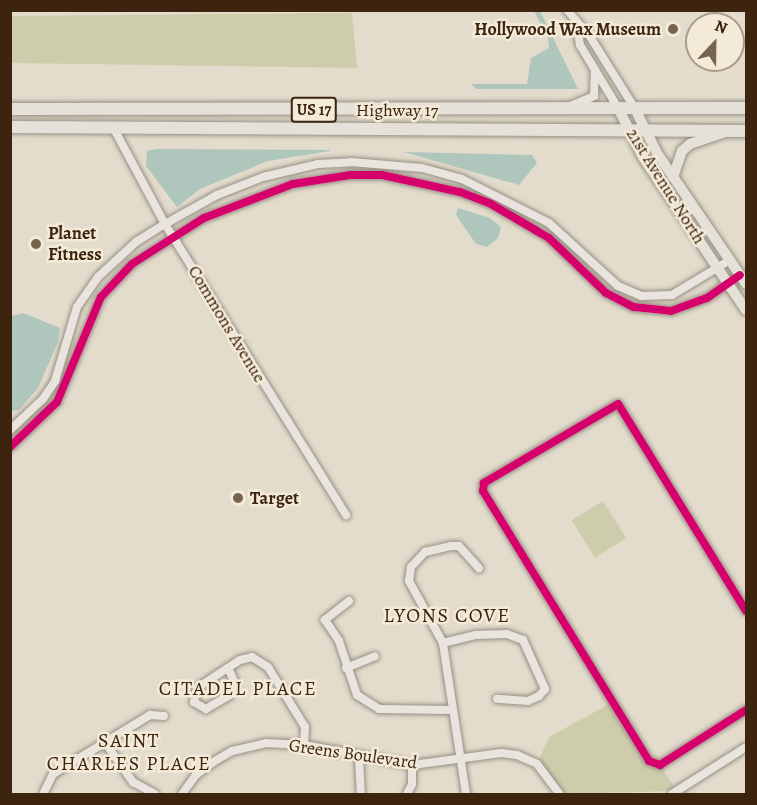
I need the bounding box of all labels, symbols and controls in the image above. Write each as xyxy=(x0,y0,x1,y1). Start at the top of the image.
north arrow xyxy=(685,12,745,72)
text: N xyxy=(711,15,731,40)
place label: Hollywood Wax Museum xyxy=(474,18,661,40)
marker: Hollywood Wax Museum xyxy=(666,22,680,36)
road number: US 17 xyxy=(290,97,338,123)
street label: Highway 17 xyxy=(356,99,438,121)
street label: 21st Avenue North xyxy=(622,124,710,248)
place label: Planet Fitness xyxy=(48,223,102,266)
marker: Planet Fitness xyxy=(29,237,43,251)
street label: Commons Avenue xyxy=(183,261,271,387)
place label: Target xyxy=(250,487,299,509)
marker: Target xyxy=(231,491,245,505)
district label: LYONS COVE xyxy=(383,603,511,627)
district label: CITADEL PLACE xyxy=(159,676,317,700)
district label: SAINT CHARLES PLACE xyxy=(47,729,211,776)
street label: Greens Boulevard xyxy=(287,734,419,774)

